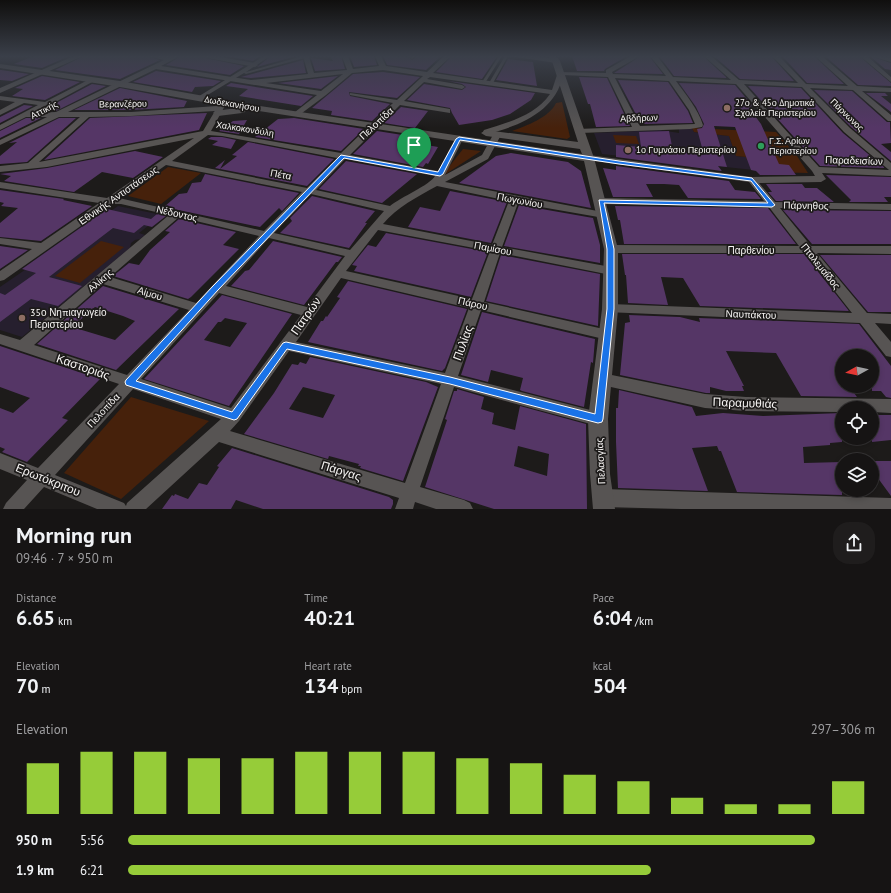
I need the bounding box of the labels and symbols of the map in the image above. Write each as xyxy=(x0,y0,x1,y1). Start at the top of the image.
street label: Δωδεκανήσου xyxy=(204,93,261,114)
street label: Πάρνωνος xyxy=(828,96,867,134)
place label: 27ο & 45ο Δημοτικά Σχολεία Περιστερίου xyxy=(735,97,816,118)
street label: Αττικής xyxy=(28,98,60,121)
street label: Βερανζέρου xyxy=(99,98,147,109)
marker: 27ο & 45ο Δημοτικά Σχολεία Περιστερίου xyxy=(722,103,732,113)
street label: Πελοπίδα xyxy=(356,104,396,143)
street label: Αβδήρων xyxy=(620,111,659,124)
street label: Χαλκοκονδύλη xyxy=(215,119,275,139)
pin xyxy=(397,128,431,169)
place label: Γ.Σ. Αρίων Περιστερίου xyxy=(769,135,817,156)
marker: Γ.Σ. Αρίων Περιστερίου xyxy=(756,141,766,151)
place label: 1ο Γυμνάσιο Περιστερίου xyxy=(636,144,736,155)
marker: 1ο Γυμνάσιο Περιστερίου xyxy=(623,145,633,155)
street label: Παραδεισίων xyxy=(825,153,883,168)
street label: Εθνικής Αντιστάσεως xyxy=(76,163,161,228)
street label: Πέτα xyxy=(269,166,293,183)
street label: Πωγωνίου xyxy=(496,190,544,211)
street label: Πάρνηθος xyxy=(783,199,829,212)
street label: Νέδοντος xyxy=(155,202,199,225)
street label: Παμίσου xyxy=(473,238,513,258)
street label: Πτολεμαΐδος xyxy=(798,241,843,292)
street label: Παρθενίου xyxy=(728,244,774,257)
street label: Αλίκης xyxy=(85,266,116,295)
street label: Αίμου xyxy=(136,284,164,303)
street label: Πατρών xyxy=(287,294,324,337)
street label: Πάρου xyxy=(457,294,489,313)
place label: 35ο Νηπιαγωγείο Περιστερίου xyxy=(30,306,107,331)
street label: Ναυπάκτου xyxy=(725,307,777,322)
marker: 35ο Νηπιαγωγείο Περιστερίου xyxy=(17,313,27,323)
street label: Πυλίας xyxy=(449,323,476,363)
north arrow xyxy=(835,349,879,393)
street label: Καστοριάς xyxy=(54,350,112,383)
street label: Πελοπίδα xyxy=(84,390,123,430)
street label: Παραμυθιάς xyxy=(712,394,778,411)
street label: Πελασγίας xyxy=(593,437,608,484)
street label: Πάργας xyxy=(319,457,363,484)
street label: Ερωτόκριτου xyxy=(14,460,83,499)

